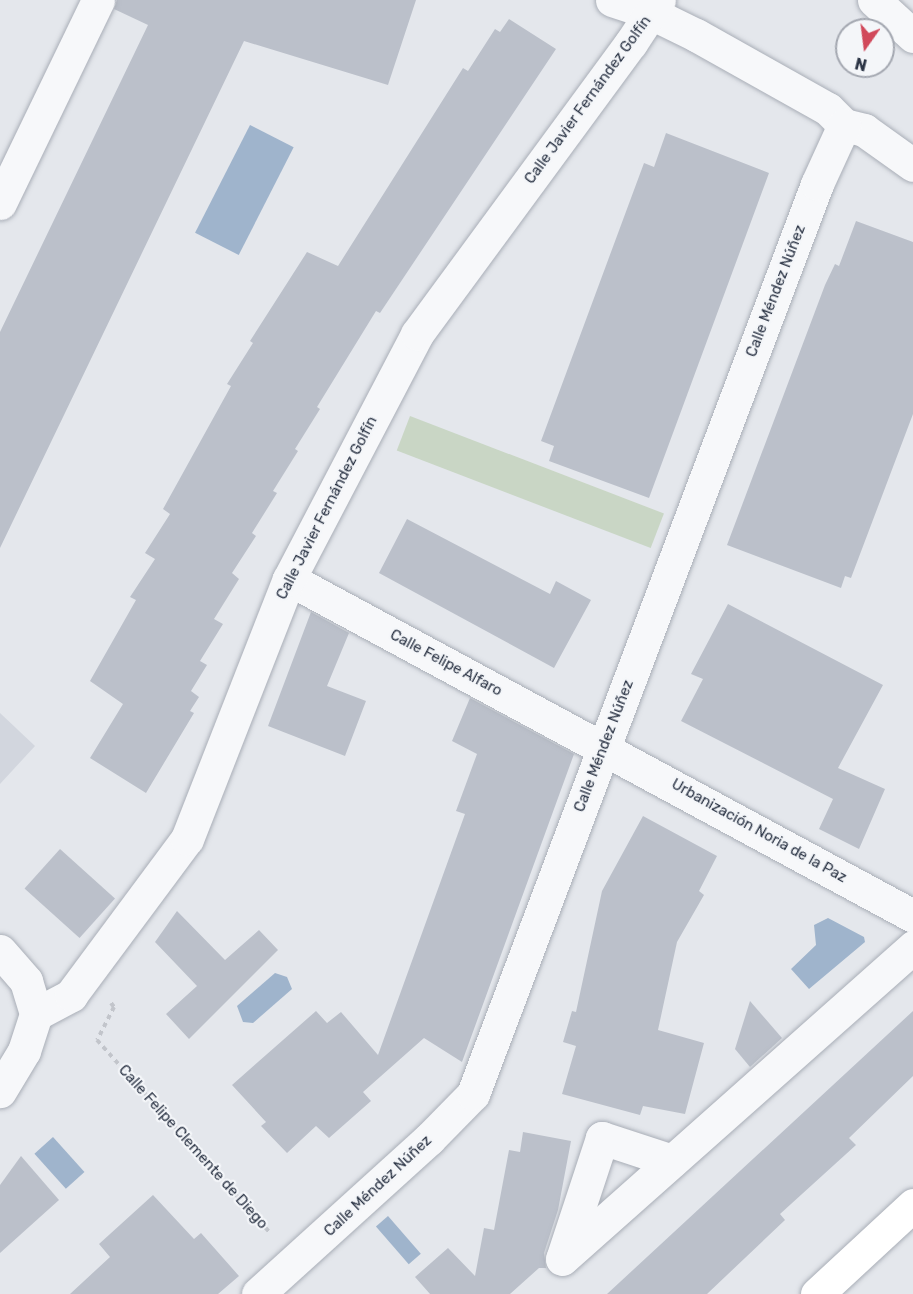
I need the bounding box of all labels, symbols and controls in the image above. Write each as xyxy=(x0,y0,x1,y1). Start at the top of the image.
street label: Calle Javier Fernández Golfín xyxy=(521,12,655,188)
north arrow xyxy=(835,18,895,78)
text: N xyxy=(853,53,869,75)
street label: Calle Méndez Núñez xyxy=(742,222,810,360)
street label: Calle Javier Fernández Golfín xyxy=(273,413,381,603)
street label: Calle Felipe Alfaro xyxy=(387,626,505,700)
street label: Calle Méndez Núñez xyxy=(570,677,638,815)
street label: Urbanización Noria de la Paz xyxy=(668,775,850,887)
street label: Calle Felipe Clemente de Diego xyxy=(115,1061,271,1233)
street label: Calle Méndez Núñez xyxy=(321,1132,435,1240)

